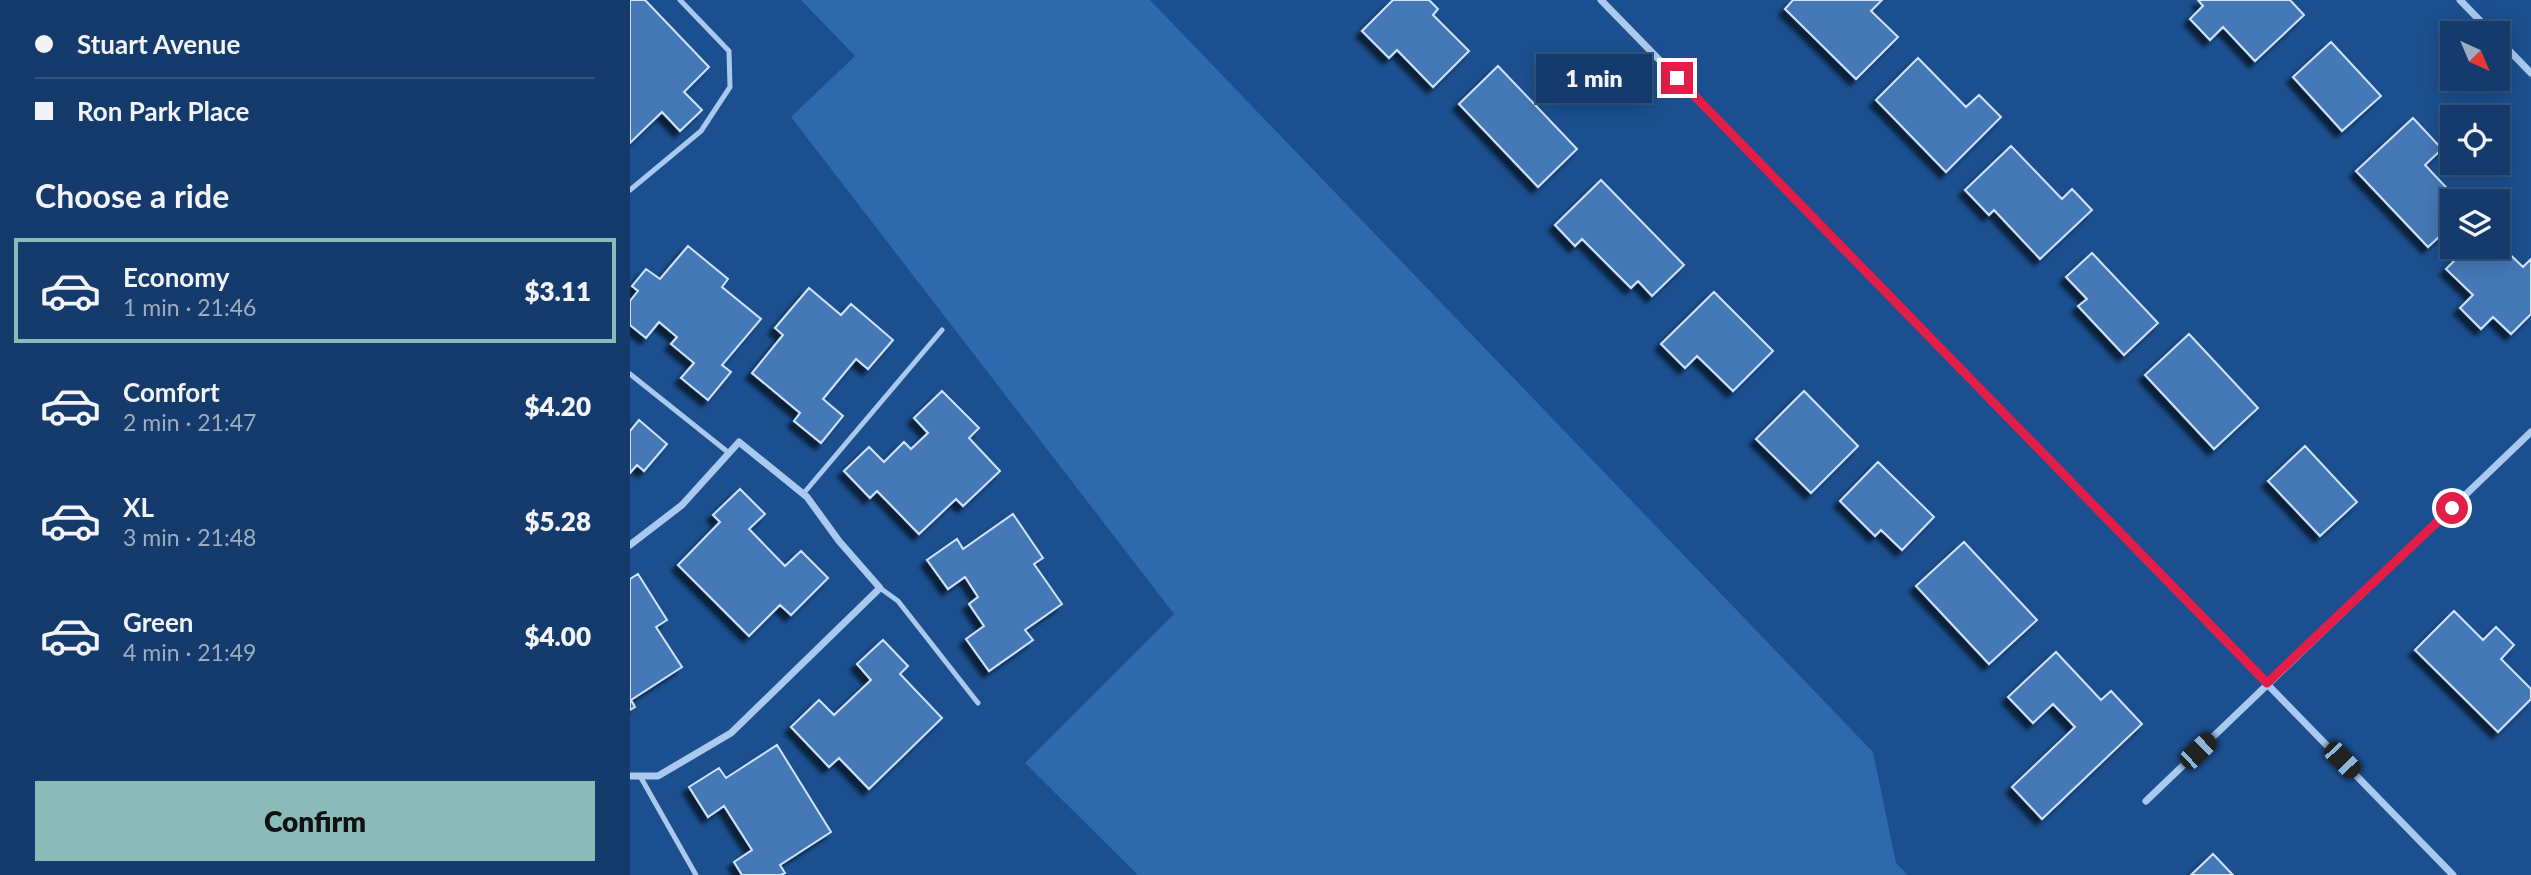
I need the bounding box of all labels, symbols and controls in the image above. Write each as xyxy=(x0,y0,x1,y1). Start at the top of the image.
north arrow xyxy=(2440,21,2510,91)
map controls xyxy=(2440,21,2510,259)
text: Stuart Avenue xyxy=(77,28,240,60)
callout: 1 min xyxy=(1537,54,1653,102)
route end xyxy=(1661,62,1693,94)
text: 1 min xyxy=(1565,64,1623,92)
text: Ron Park Place xyxy=(77,95,249,127)
button: locate xyxy=(2440,105,2510,175)
text: Choose a ride xyxy=(35,176,229,215)
button: layers xyxy=(2440,189,2510,259)
icon: car xyxy=(39,259,102,322)
text: Economy xyxy=(123,261,229,293)
text: $3.11 xyxy=(524,275,591,307)
text: 1 min · 21:46 xyxy=(123,293,256,321)
icon: car xyxy=(39,374,102,437)
text: Comfort xyxy=(123,376,220,408)
text: $4.20 xyxy=(524,390,591,422)
text: 2 min · 21:47 xyxy=(123,408,256,436)
icon: car xyxy=(39,489,102,552)
text: XL xyxy=(123,491,154,523)
route start xyxy=(2436,492,2468,524)
text: $5.28 xyxy=(524,505,591,537)
text: 3 min · 21:48 xyxy=(123,523,256,551)
icon: car xyxy=(39,604,102,667)
text: Green xyxy=(123,606,193,638)
text: $4.00 xyxy=(524,620,591,652)
text: 4 min · 21:49 xyxy=(123,638,256,666)
car xyxy=(2176,729,2221,773)
car xyxy=(2320,738,2365,782)
button: Confirm xyxy=(35,781,595,861)

